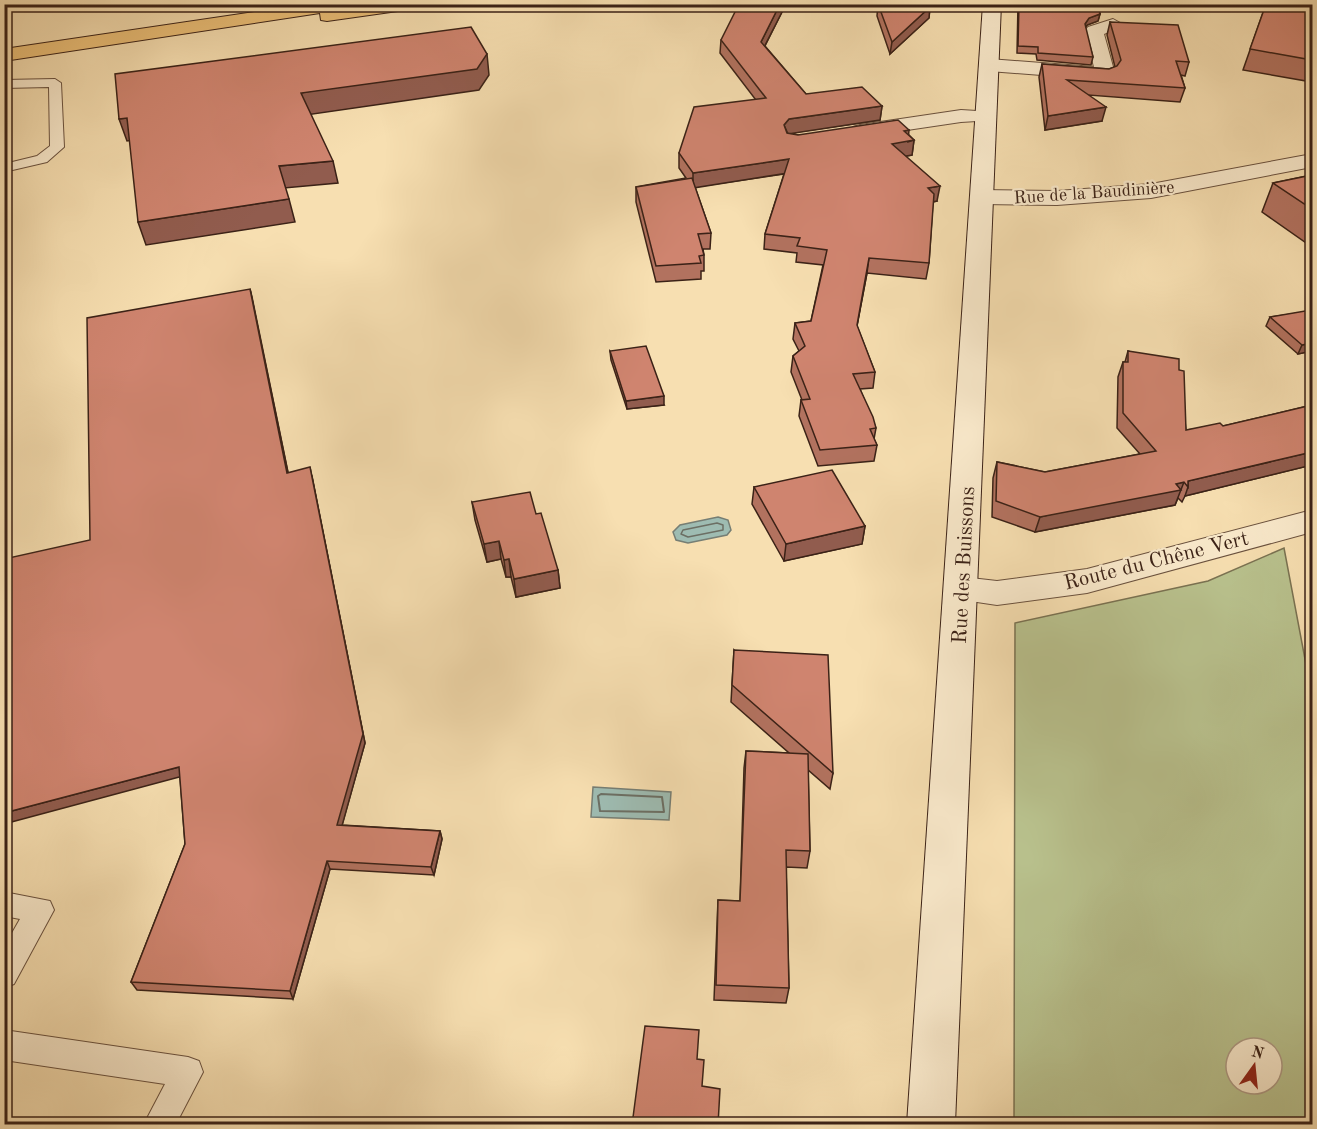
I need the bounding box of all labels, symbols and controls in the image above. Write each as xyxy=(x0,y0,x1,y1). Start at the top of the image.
street label: Rue de la Baudinière xyxy=(1013,178,1175,208)
street label: Rue des Buissons xyxy=(950,486,979,644)
street label: Route du Chêne Vert xyxy=(1062,528,1251,595)
north arrow xyxy=(1224,1036,1284,1096)
text: N xyxy=(1249,1044,1266,1063)

